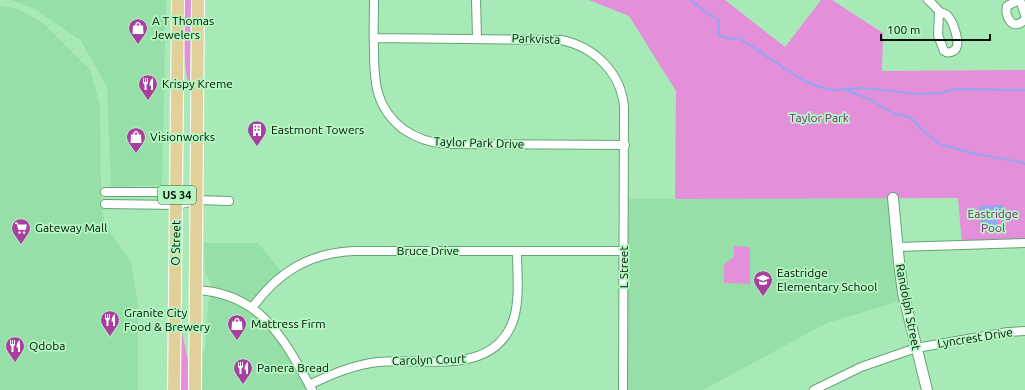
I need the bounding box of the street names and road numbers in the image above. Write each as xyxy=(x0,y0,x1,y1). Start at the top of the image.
street label: Parkvista xyxy=(511,31,561,46)
street label: Taylor Park Drive xyxy=(434,134,525,151)
road number: US 34 xyxy=(158,186,196,204)
street label: O Street xyxy=(169,220,182,266)
street label: Bruce Drive xyxy=(397,244,459,257)
street label: L Street xyxy=(617,246,630,288)
street label: Randolph Street xyxy=(894,263,923,352)
street label: Lyncrest Drive xyxy=(936,325,1014,350)
street label: Carolyn Court xyxy=(392,352,467,367)

